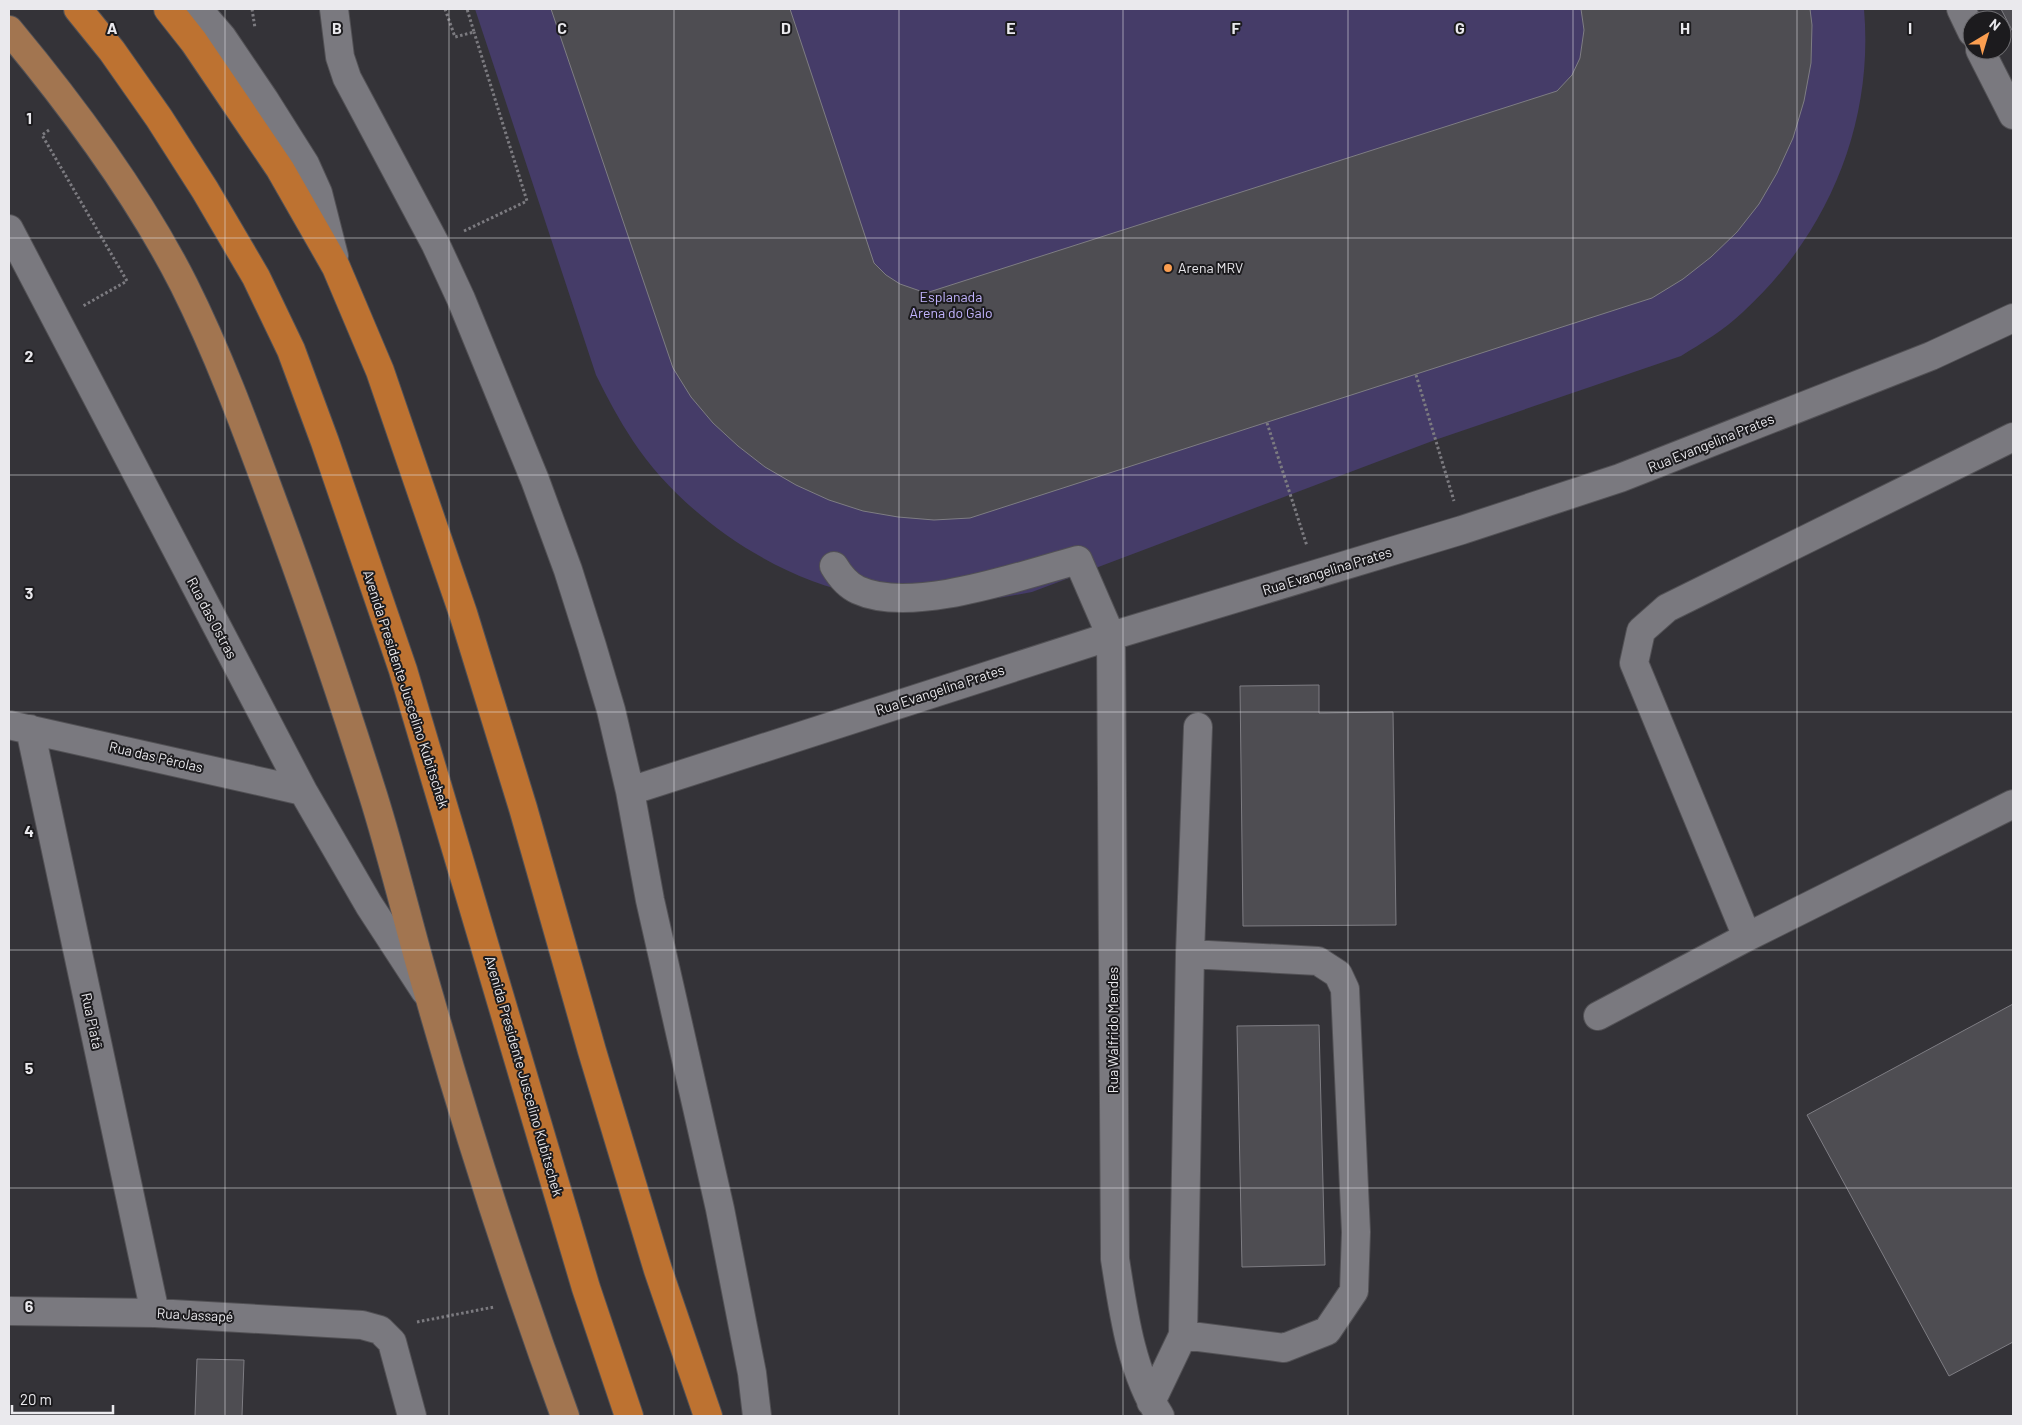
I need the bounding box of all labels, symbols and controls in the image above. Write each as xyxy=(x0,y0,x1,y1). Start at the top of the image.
north arrow xyxy=(1962,10,2012,60)
text: N xyxy=(1986,15,2004,34)
text: A xyxy=(107,18,118,37)
text: B xyxy=(332,18,342,37)
text: C xyxy=(557,18,567,37)
text: D xyxy=(781,18,791,37)
text: E xyxy=(1006,18,1016,37)
text: F xyxy=(1232,18,1241,37)
text: G xyxy=(1455,18,1465,37)
text: H xyxy=(1680,18,1690,37)
text: I xyxy=(1908,18,1912,37)
text: 1 xyxy=(26,108,32,127)
place label: Arena MRV xyxy=(1178,259,1243,276)
marker: Arena MRV xyxy=(1162,262,1174,274)
park label: Esplanada Arena do Galo xyxy=(909,288,993,321)
text: 2 xyxy=(25,346,34,365)
street label: Rua Evangelina Prates xyxy=(1645,409,1777,476)
street label: Rua Evangelina Prates xyxy=(1260,543,1394,598)
street label: Avenida Presidente Juscelino Kubitschek xyxy=(360,568,453,810)
street label: Rua das Ostras xyxy=(184,574,241,662)
text: 3 xyxy=(25,583,33,602)
street label: Rua Evangelina Prates xyxy=(873,661,1007,718)
street label: Rua das Pérolas xyxy=(108,737,205,776)
text: 4 xyxy=(24,821,34,840)
street label: Avenida Presidente Juscelino Kubitschek xyxy=(482,954,567,1198)
street label: Rua Walfrido Mendes xyxy=(1104,967,1121,1093)
street label: Rua Piatã xyxy=(78,991,107,1051)
text: 5 xyxy=(25,1058,34,1077)
text: 6 xyxy=(25,1296,34,1315)
street label: Rua Jassapé xyxy=(156,1304,234,1325)
scale bar xyxy=(12,1382,114,1414)
text: 20 m xyxy=(20,1390,52,1408)

